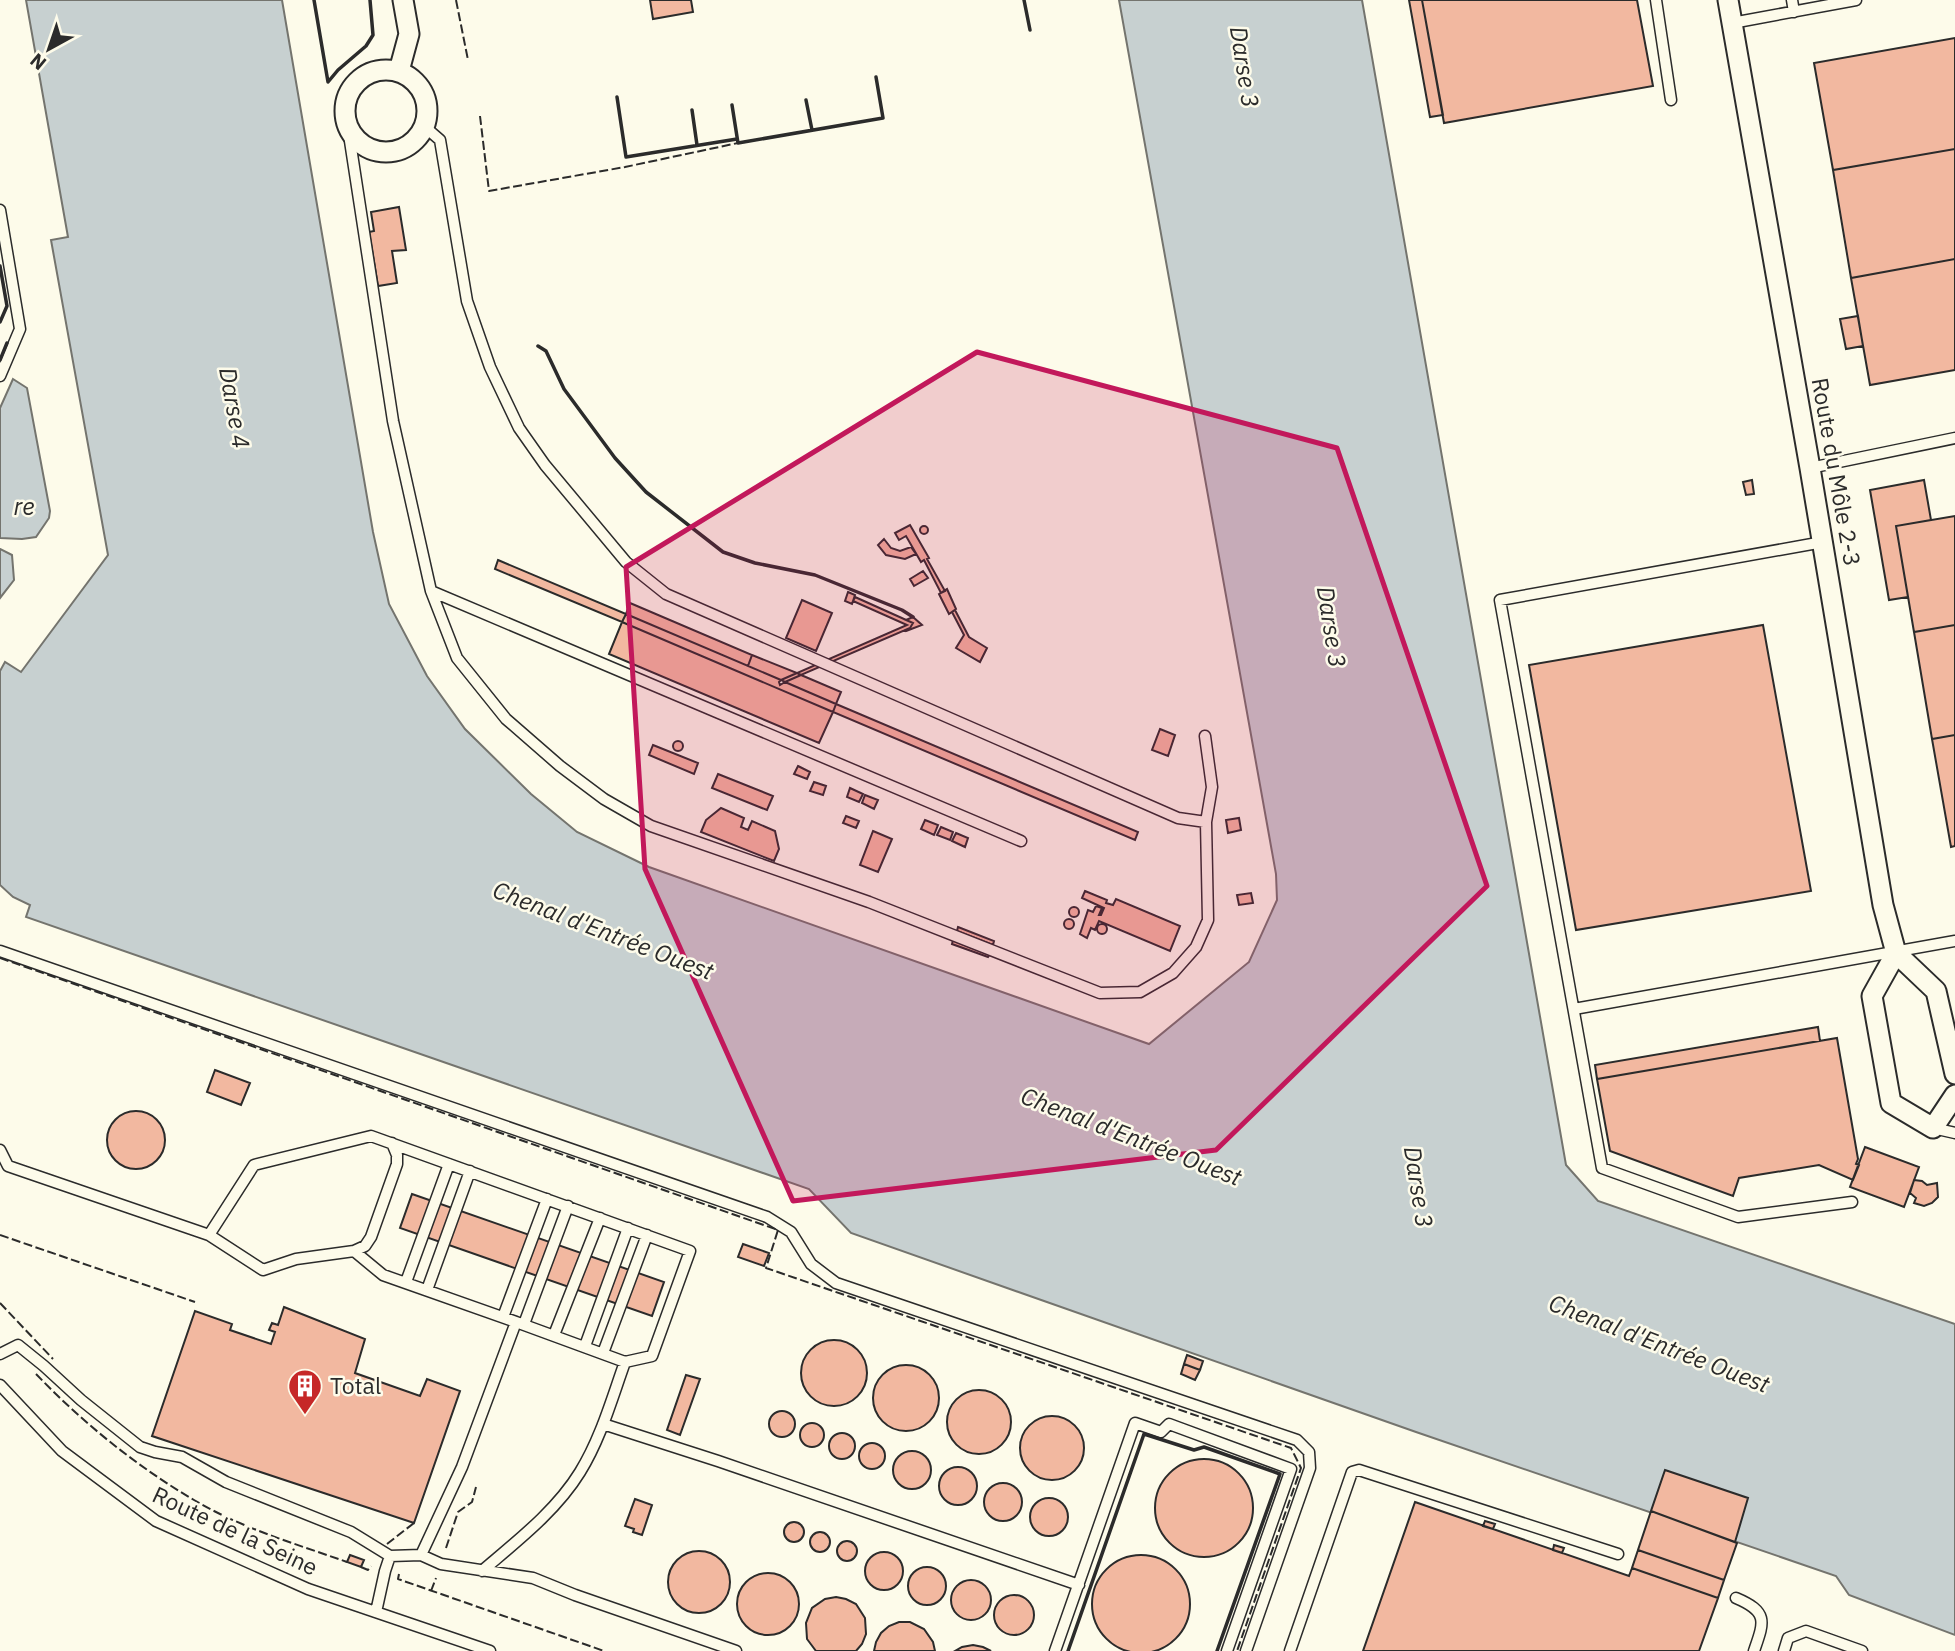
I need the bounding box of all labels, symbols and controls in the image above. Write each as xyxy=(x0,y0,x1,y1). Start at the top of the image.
north arrow xyxy=(14,14,84,84)
water label: Darse 3 xyxy=(1223,24,1267,110)
text: N xyxy=(25,48,51,76)
water label: Darse 4 xyxy=(212,365,258,451)
street label: Route du Môle 2-3 xyxy=(1806,375,1868,568)
water label: re xyxy=(14,490,34,522)
water label: Darse 3 xyxy=(1310,584,1354,670)
water label: Chenal d'Entrée Ouest xyxy=(489,873,719,987)
water label: Chenal d'Entrée Ouest xyxy=(1017,1079,1247,1193)
water label: Darse 3 xyxy=(1397,1144,1441,1230)
water label: Chenal d'Entrée Ouest xyxy=(1545,1286,1775,1400)
building icon: Total xyxy=(286,1367,324,1416)
place label: Total xyxy=(330,1370,381,1400)
street label: Route de la Seine xyxy=(148,1479,323,1582)

